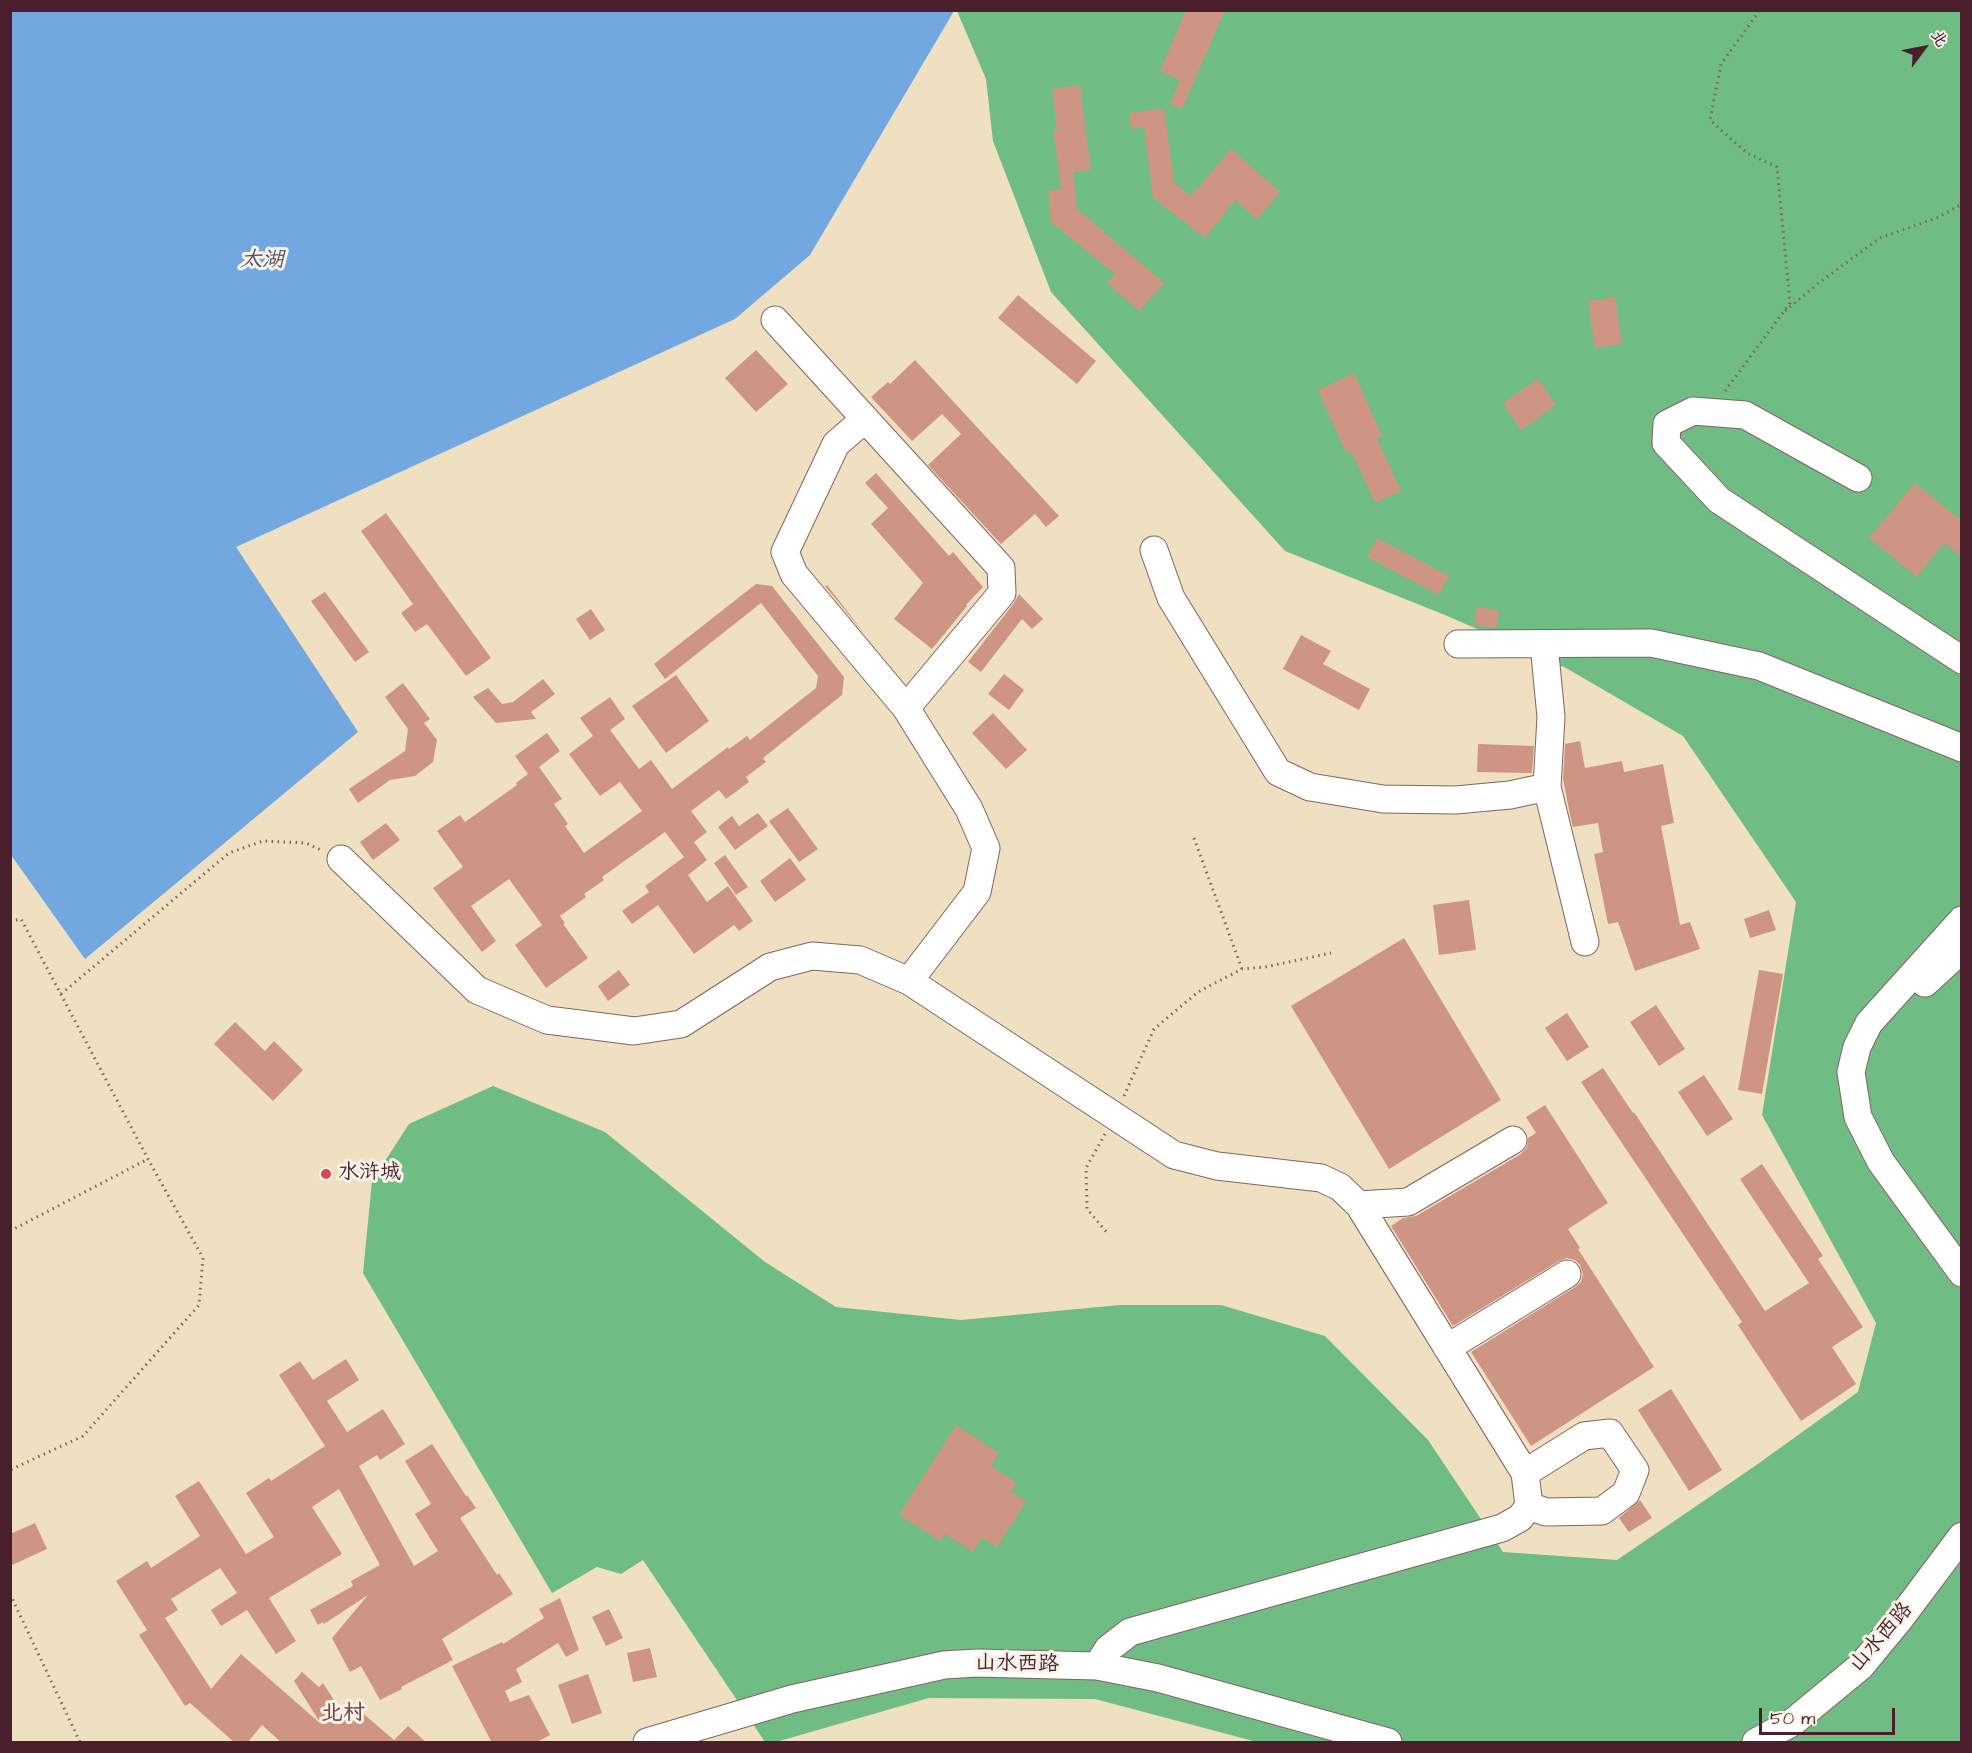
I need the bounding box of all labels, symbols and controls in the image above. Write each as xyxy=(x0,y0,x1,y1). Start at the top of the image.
north arrow xyxy=(1894,18,1954,78)
text: 北 xyxy=(1926,26,1953,51)
water label: 太湖 xyxy=(240,248,284,274)
place label: 水浒城 xyxy=(338,1161,401,1187)
marker: 水浒城 xyxy=(319,1167,333,1181)
street label: 山水西路 xyxy=(1845,1598,1919,1678)
street label: 山水西路 xyxy=(975,1652,1059,1678)
scale bar xyxy=(1762,1696,1898,1734)
district label: 北村 xyxy=(321,1701,365,1727)
text: 50 m xyxy=(1770,1706,1815,1731)

